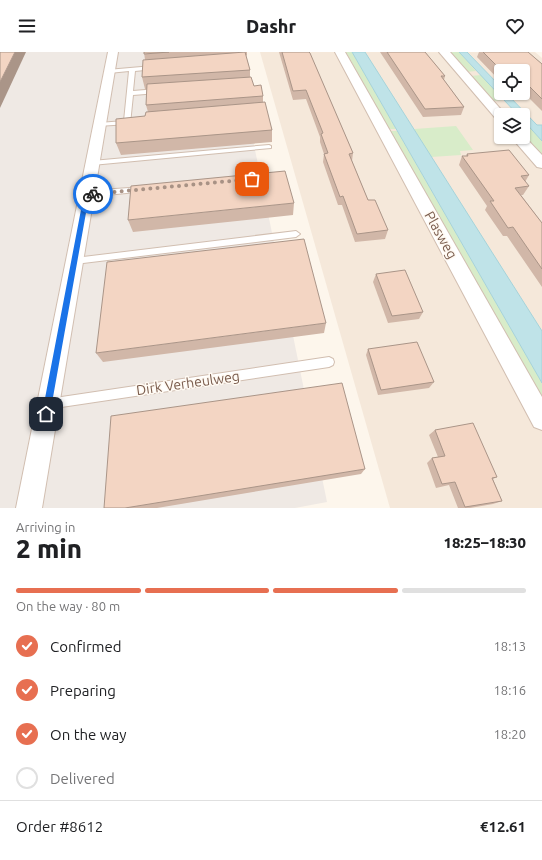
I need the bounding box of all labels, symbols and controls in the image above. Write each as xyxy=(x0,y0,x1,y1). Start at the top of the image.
icon: menu xyxy=(16,15,38,37)
icon: heart xyxy=(504,15,526,37)
text: Dashr xyxy=(246,16,296,36)
map controls xyxy=(494,64,530,144)
button: locate xyxy=(494,64,530,100)
button: layers xyxy=(494,108,530,144)
pin xyxy=(235,162,269,196)
icon: bag xyxy=(241,168,263,190)
courier xyxy=(73,174,113,214)
icon: bike xyxy=(82,183,104,205)
street label: Plasweg xyxy=(421,208,461,262)
street label: Dirk Verheulweg xyxy=(135,368,241,398)
pin xyxy=(29,397,63,431)
icon: home xyxy=(35,403,57,425)
text: Arriving in xyxy=(16,520,75,534)
text: 2 min xyxy=(16,534,82,563)
text: 18:25–18:30 xyxy=(443,534,526,551)
text: On the way · 80 m xyxy=(16,599,120,613)
icon: check xyxy=(16,635,38,657)
text: Confirmed xyxy=(50,638,122,655)
text: 18:13 xyxy=(493,639,526,653)
icon: check xyxy=(16,679,38,701)
text: Preparing xyxy=(50,682,116,699)
text: 18:16 xyxy=(493,683,526,697)
icon: check xyxy=(16,723,38,745)
text: On the way xyxy=(50,726,126,743)
text: 18:20 xyxy=(493,727,526,741)
text: Delivered xyxy=(50,770,115,787)
text: Order #8612 xyxy=(16,818,103,835)
text: €12.61 xyxy=(480,818,526,835)

